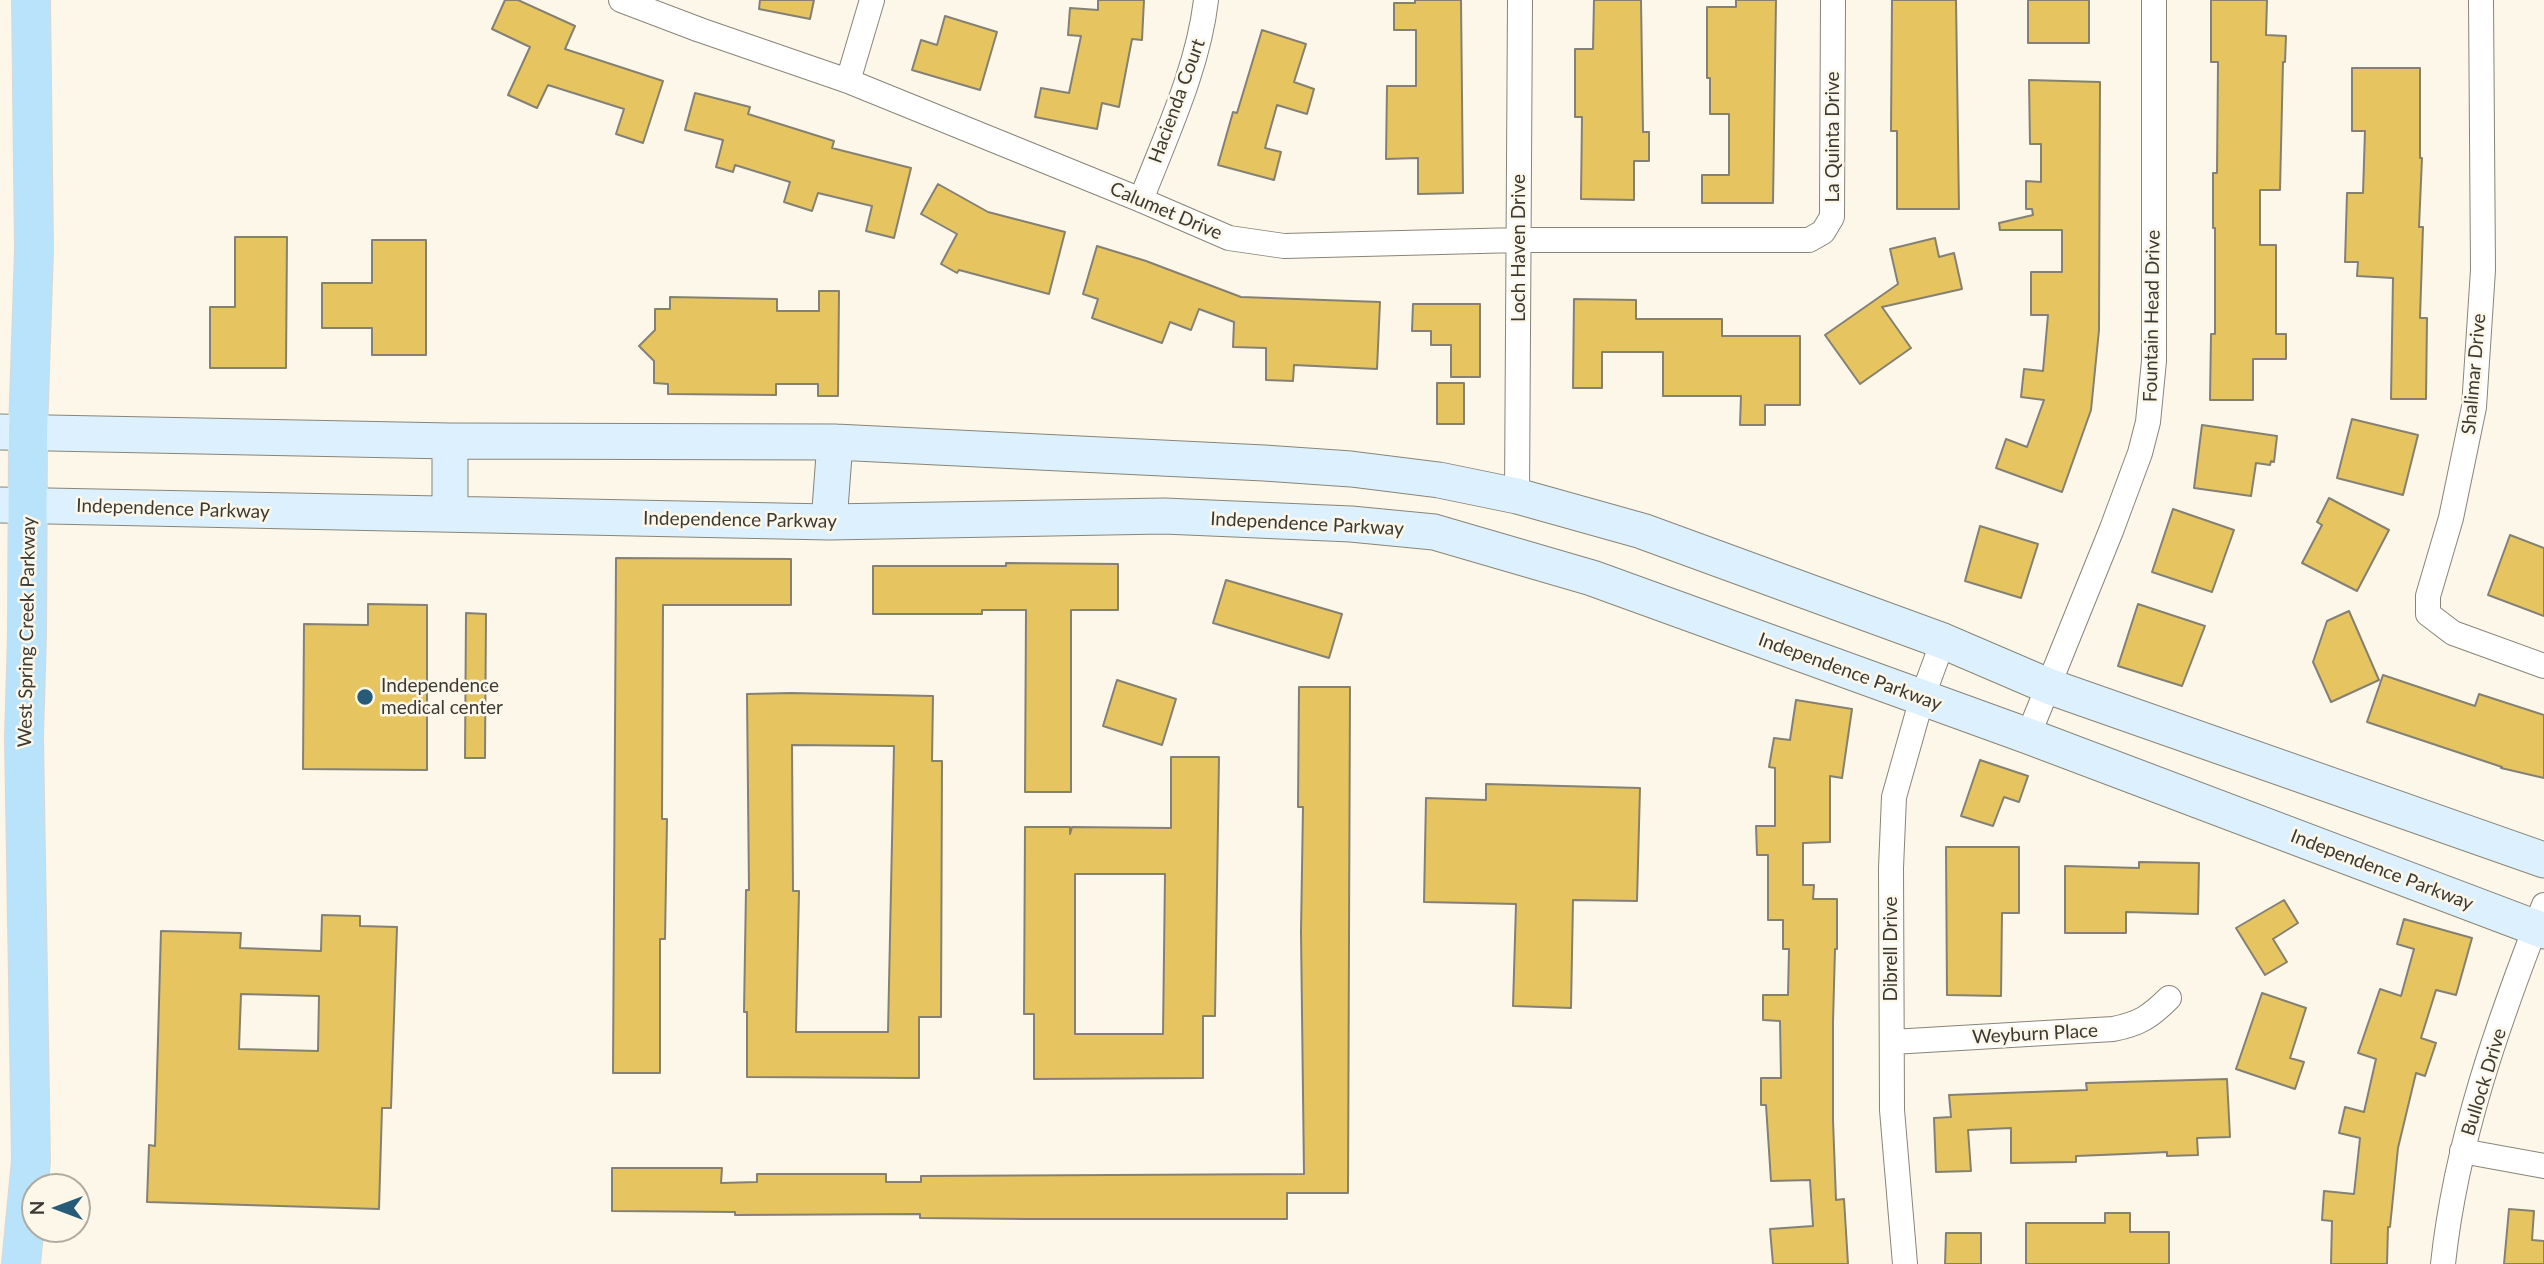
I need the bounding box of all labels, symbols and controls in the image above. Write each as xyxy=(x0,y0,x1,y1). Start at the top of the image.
street label: Hacienda Court xyxy=(1144,36,1210,166)
street label: La Quinta Drive xyxy=(1822,71,1844,203)
street label: Loch Haven Drive xyxy=(1508,174,1530,322)
street label: Calumet Drive xyxy=(1106,177,1226,245)
street label: Fountain Head Drive xyxy=(2139,230,2165,402)
street label: Shalimar Drive xyxy=(2457,313,2491,435)
street label: Independence Parkway xyxy=(76,494,270,524)
street label: Independence Parkway xyxy=(643,507,837,533)
street label: Independence Parkway xyxy=(1210,508,1404,540)
street label: West Spring Creek Parkway xyxy=(14,516,40,748)
street label: Independence Parkway xyxy=(1755,628,1945,716)
place label: Independence medical center xyxy=(381,675,503,719)
marker: Independence medical center xyxy=(355,687,375,707)
street label: Independence Parkway xyxy=(2287,825,2477,915)
street label: Dibrell Drive xyxy=(1880,896,1902,1002)
street label: Weyburn Place xyxy=(1971,1019,2099,1049)
street label: Bullock Drive xyxy=(2457,1025,2511,1139)
north arrow xyxy=(21,1173,91,1243)
text: N xyxy=(25,1201,48,1215)

